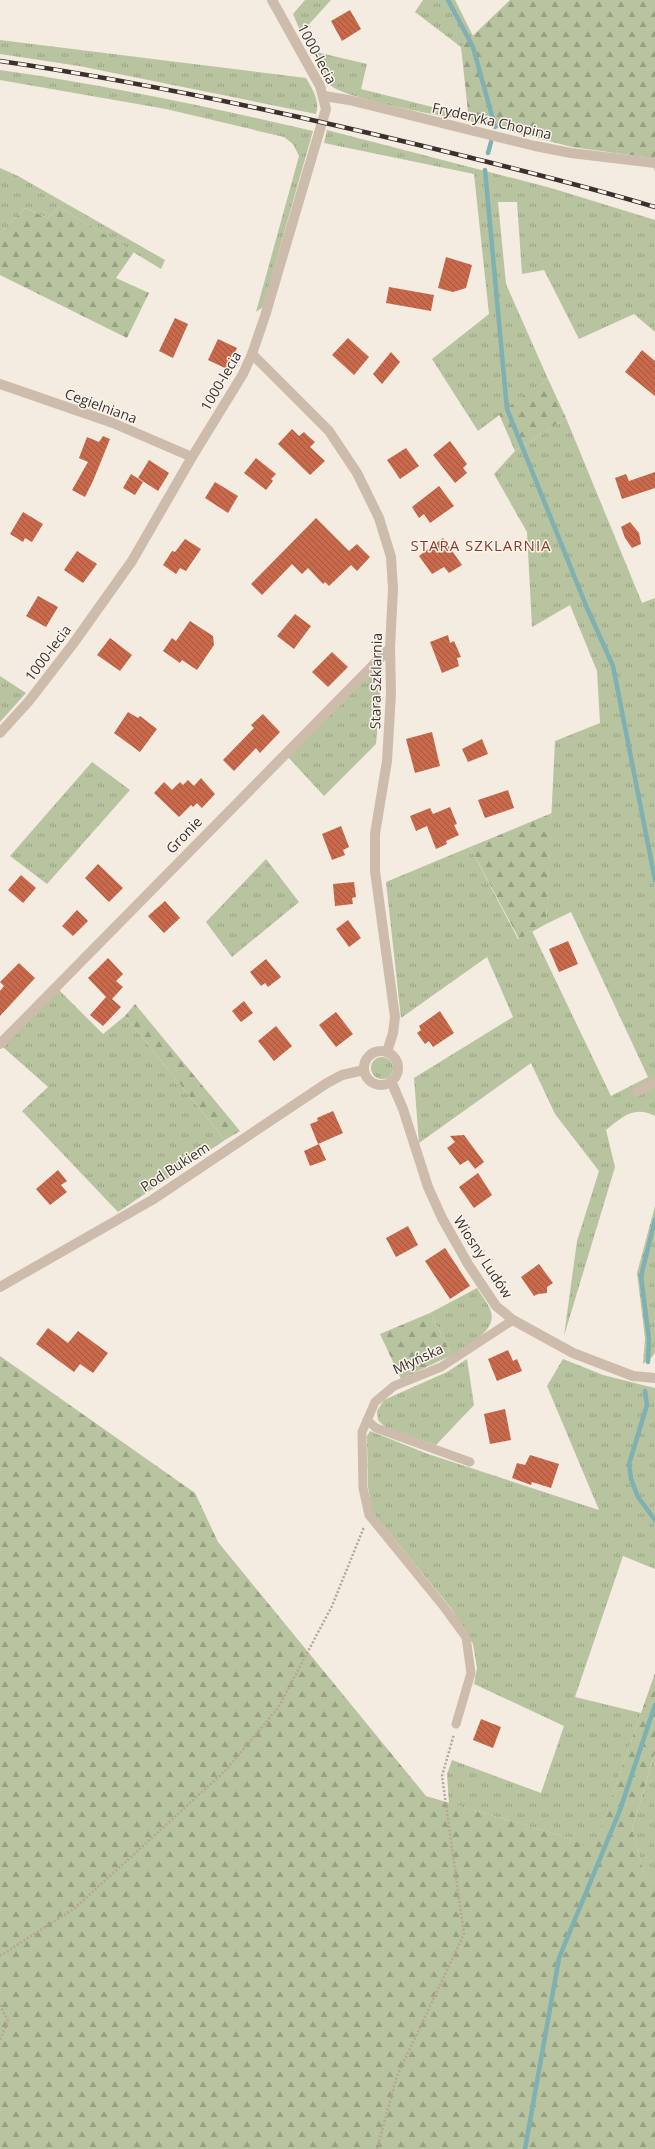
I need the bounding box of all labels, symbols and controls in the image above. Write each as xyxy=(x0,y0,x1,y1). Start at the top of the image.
street label: 1000-lecia xyxy=(294,20,341,87)
street label: Fryderyka Chopina xyxy=(430,98,554,144)
street label: 1000-lecia xyxy=(196,347,245,414)
street label: Cegielniana xyxy=(62,384,140,427)
district label: STARA SZKLARNIA xyxy=(410,535,552,555)
street label: 1000-lecia xyxy=(20,621,75,685)
street label: Stara Szklarnia xyxy=(365,633,386,729)
street label: Gronie xyxy=(161,812,206,857)
street label: Pod Bukiem xyxy=(137,1137,213,1196)
street label: Wiosny Ludów xyxy=(450,1212,517,1302)
street label: Młyńska xyxy=(390,1339,446,1378)

